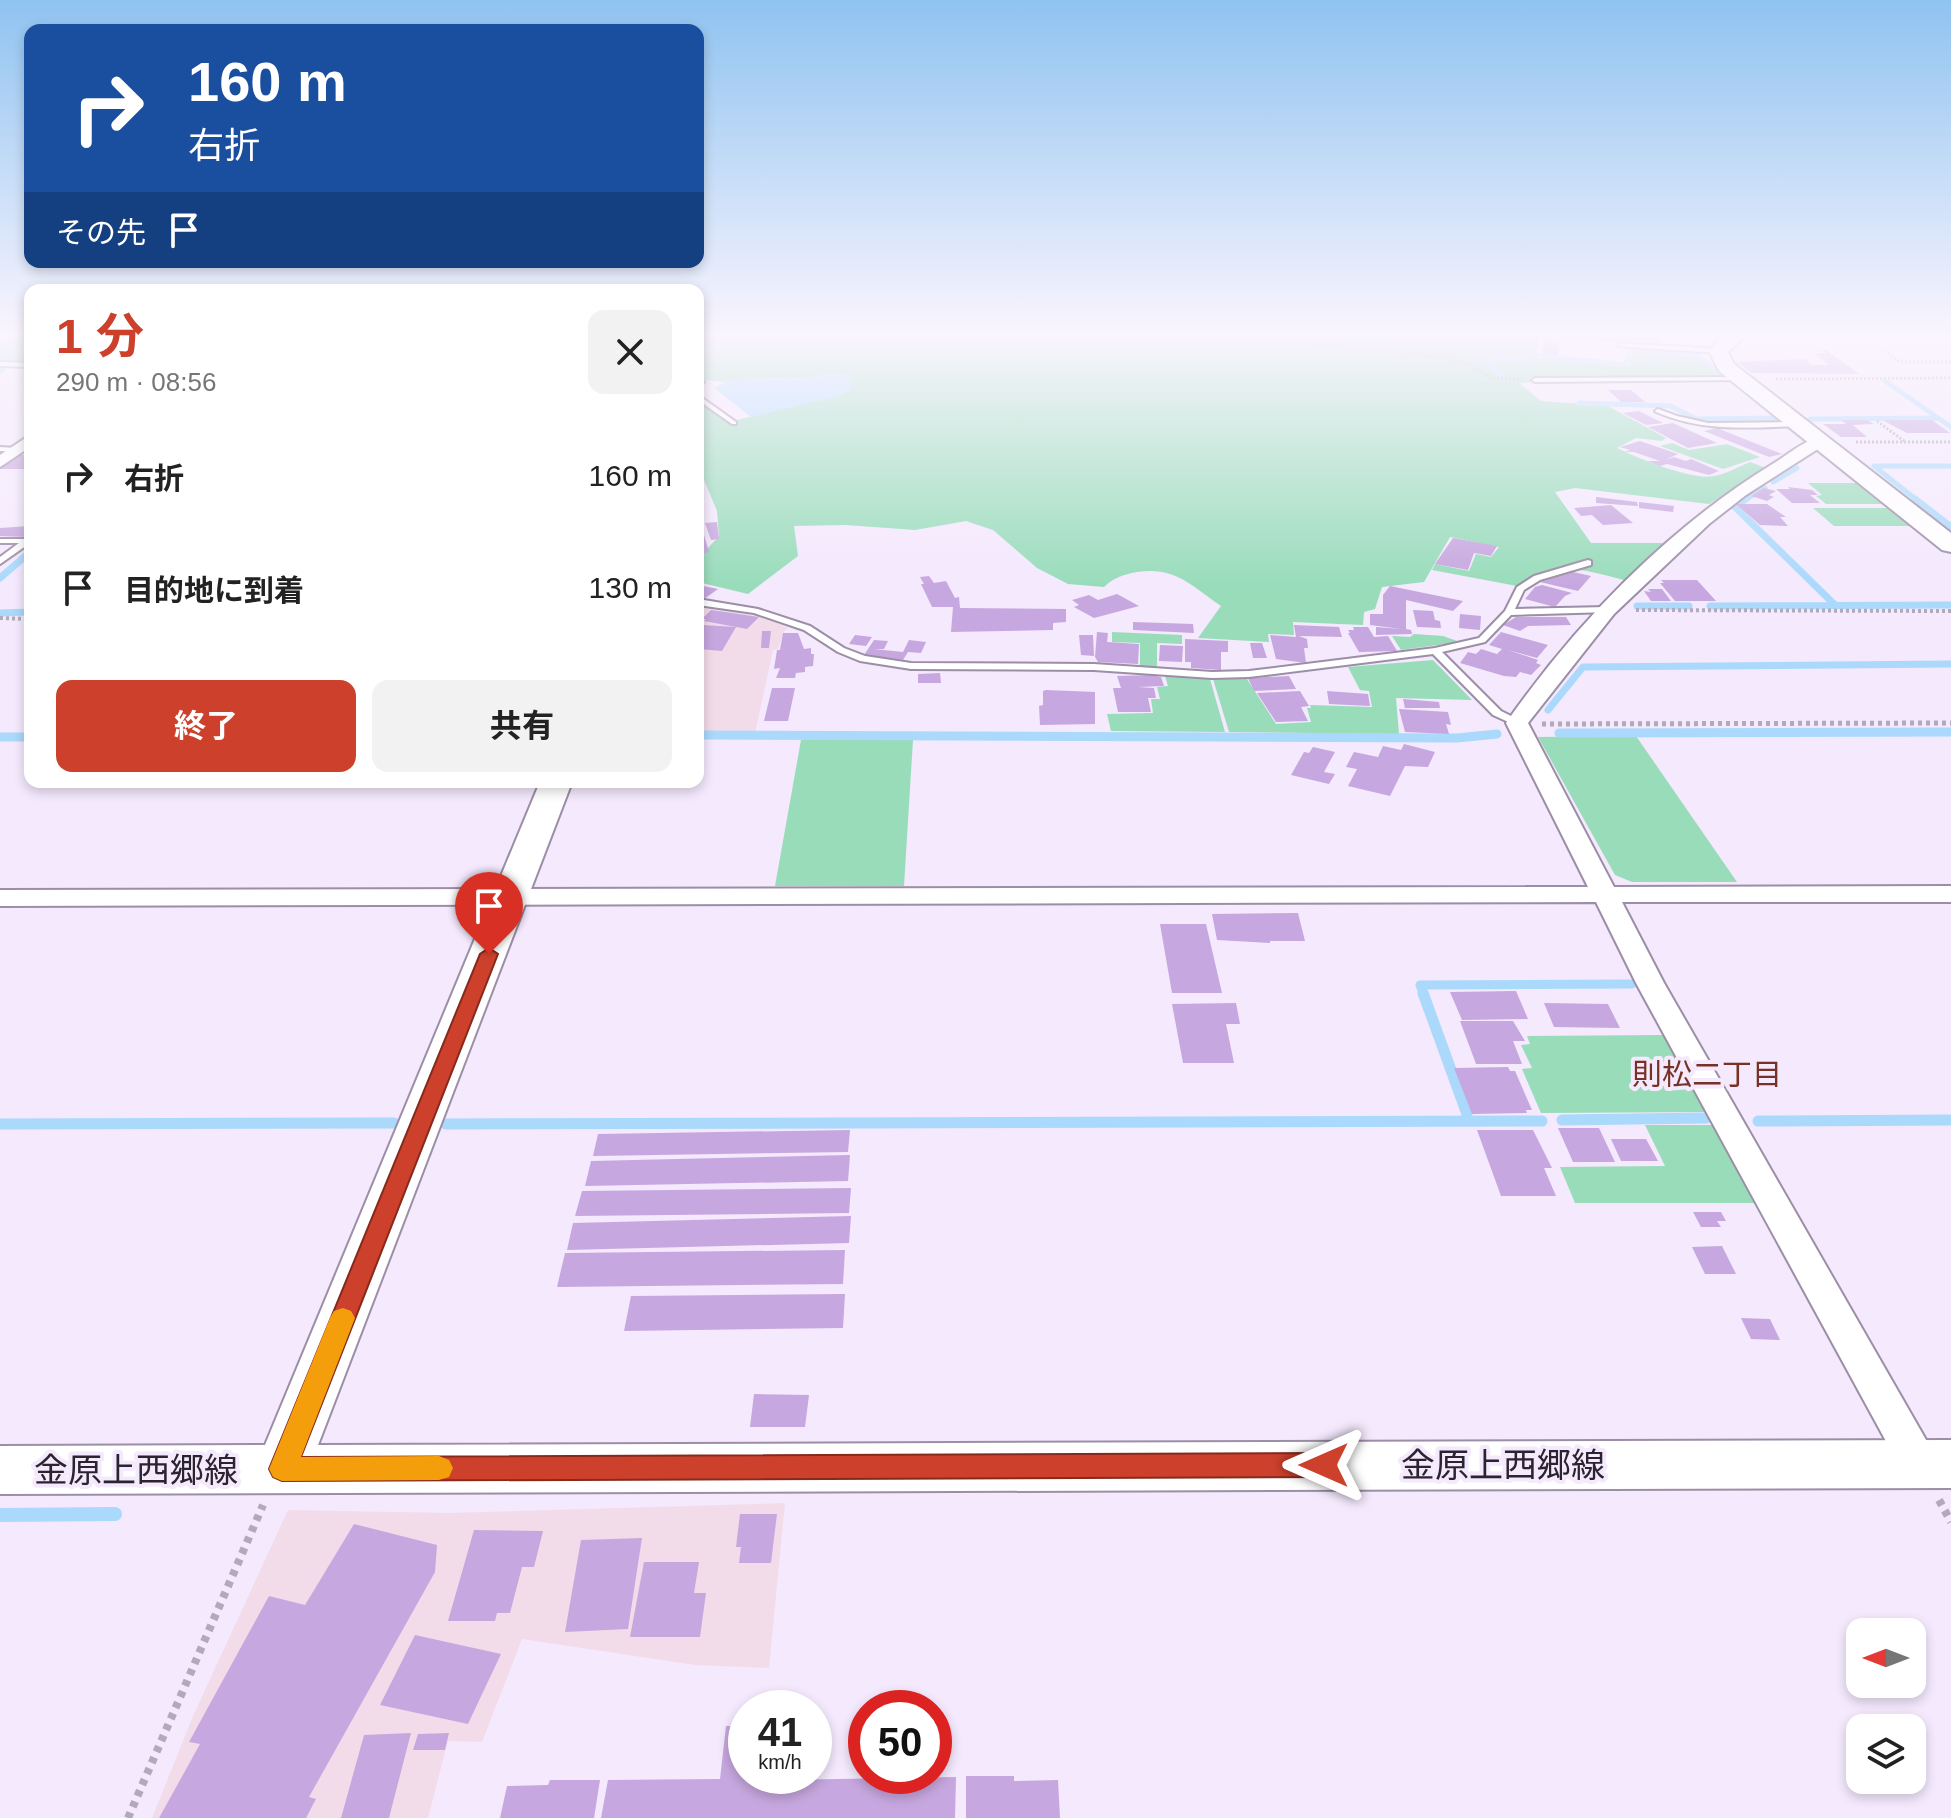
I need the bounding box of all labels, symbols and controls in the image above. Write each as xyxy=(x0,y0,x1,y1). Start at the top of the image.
text: 160 m xyxy=(188,50,347,113)
icon: right xyxy=(56,56,160,160)
text: 右折 xyxy=(188,125,260,166)
icon: arrive xyxy=(162,208,206,252)
text: その先 xyxy=(56,216,146,249)
text: 1 分 xyxy=(56,310,144,363)
button: close xyxy=(588,310,672,394)
text: 290 m · 08:56 xyxy=(56,367,216,397)
icon: right xyxy=(56,454,100,498)
text: 160 m xyxy=(589,459,672,492)
text: 右折 xyxy=(124,462,184,495)
icon: arrive xyxy=(56,566,100,610)
text: 130 m xyxy=(589,571,672,604)
text: 目的地に到着 xyxy=(124,574,304,607)
button: 終了 xyxy=(56,680,356,772)
button: 共有 xyxy=(372,680,672,772)
pin xyxy=(455,872,523,954)
icon: arrive xyxy=(467,884,511,928)
district label: 則松二丁目 xyxy=(1632,1058,1782,1091)
position arrow xyxy=(1282,1423,1366,1507)
street label: 金原上西郷線 xyxy=(1401,1446,1605,1484)
street label: 金原上西郷線 xyxy=(34,1451,238,1489)
north arrow xyxy=(1846,1618,1926,1698)
map controls xyxy=(1846,1618,1926,1794)
speed limit sign: 50 xyxy=(848,1690,952,1794)
text: 41 xyxy=(758,1710,802,1754)
button: layers xyxy=(1846,1714,1926,1794)
text: km/h xyxy=(758,1751,802,1773)

